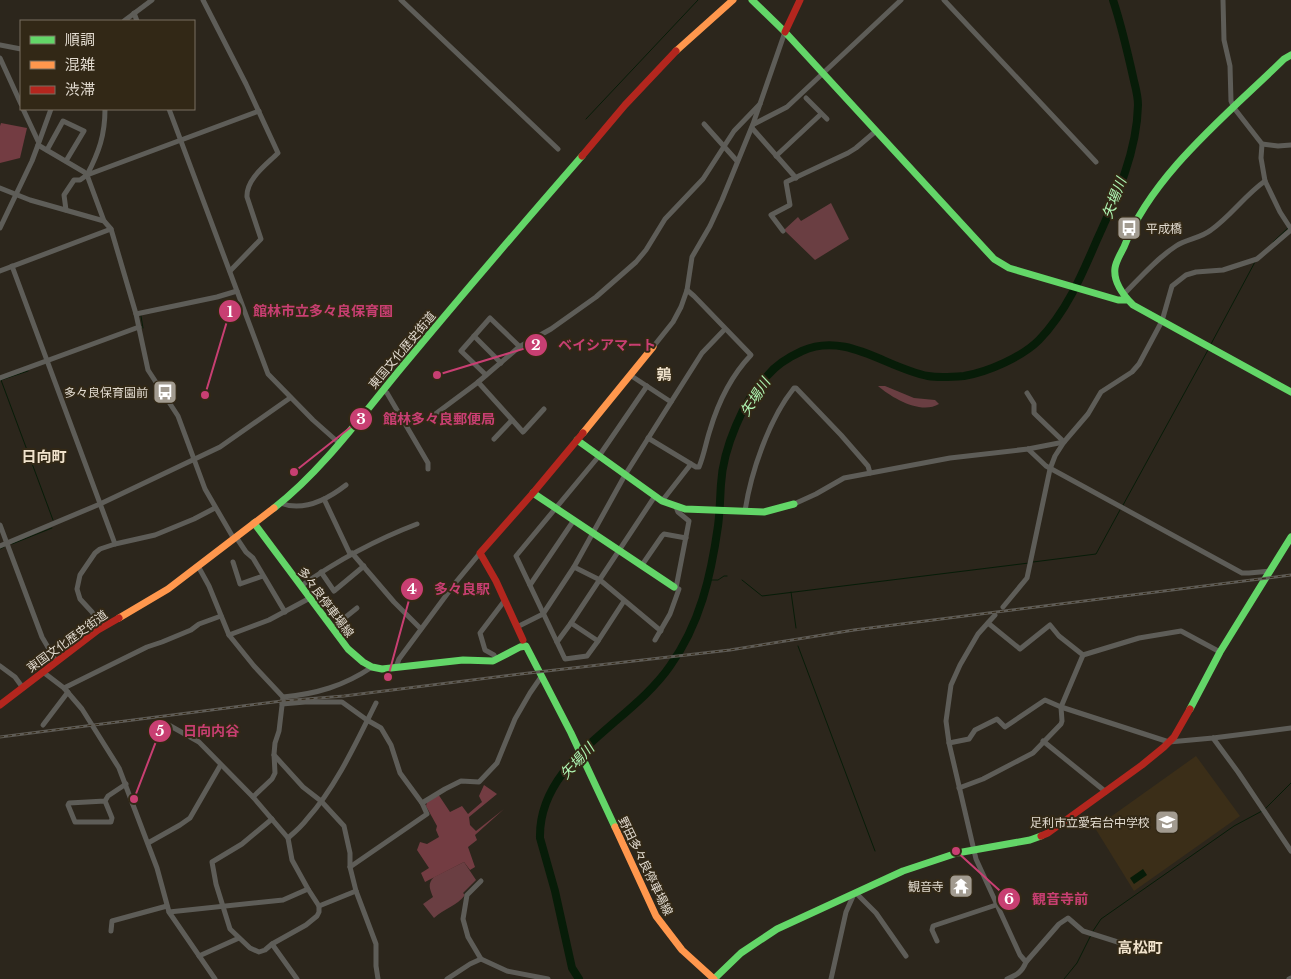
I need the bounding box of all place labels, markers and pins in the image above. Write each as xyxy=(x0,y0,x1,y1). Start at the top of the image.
bus stop icon: 平成橋 xyxy=(1116,215,1142,241)
place label: 平成橋 xyxy=(1146,221,1182,236)
callout: 館林市立多々良保育園 xyxy=(218,297,403,326)
callout: ベイシアマート xyxy=(523,331,666,360)
bus stop icon: 多々良保育園前 xyxy=(152,379,178,405)
place label: 多々良保育園前 xyxy=(64,385,148,400)
callout: 館林多々良郵便局 xyxy=(348,404,505,433)
callout: 多々良駅 xyxy=(399,575,500,604)
callout: 日向内谷 xyxy=(148,716,249,745)
school or university icon: 足利市立愛宕台中学校 xyxy=(1154,809,1180,835)
place label: 足利市立愛宕台中学校 xyxy=(1030,815,1150,830)
temple icon: 観音寺 xyxy=(948,873,974,899)
place label: 観音寺 xyxy=(908,879,944,894)
callout: 観音寺前 xyxy=(997,884,1098,913)

